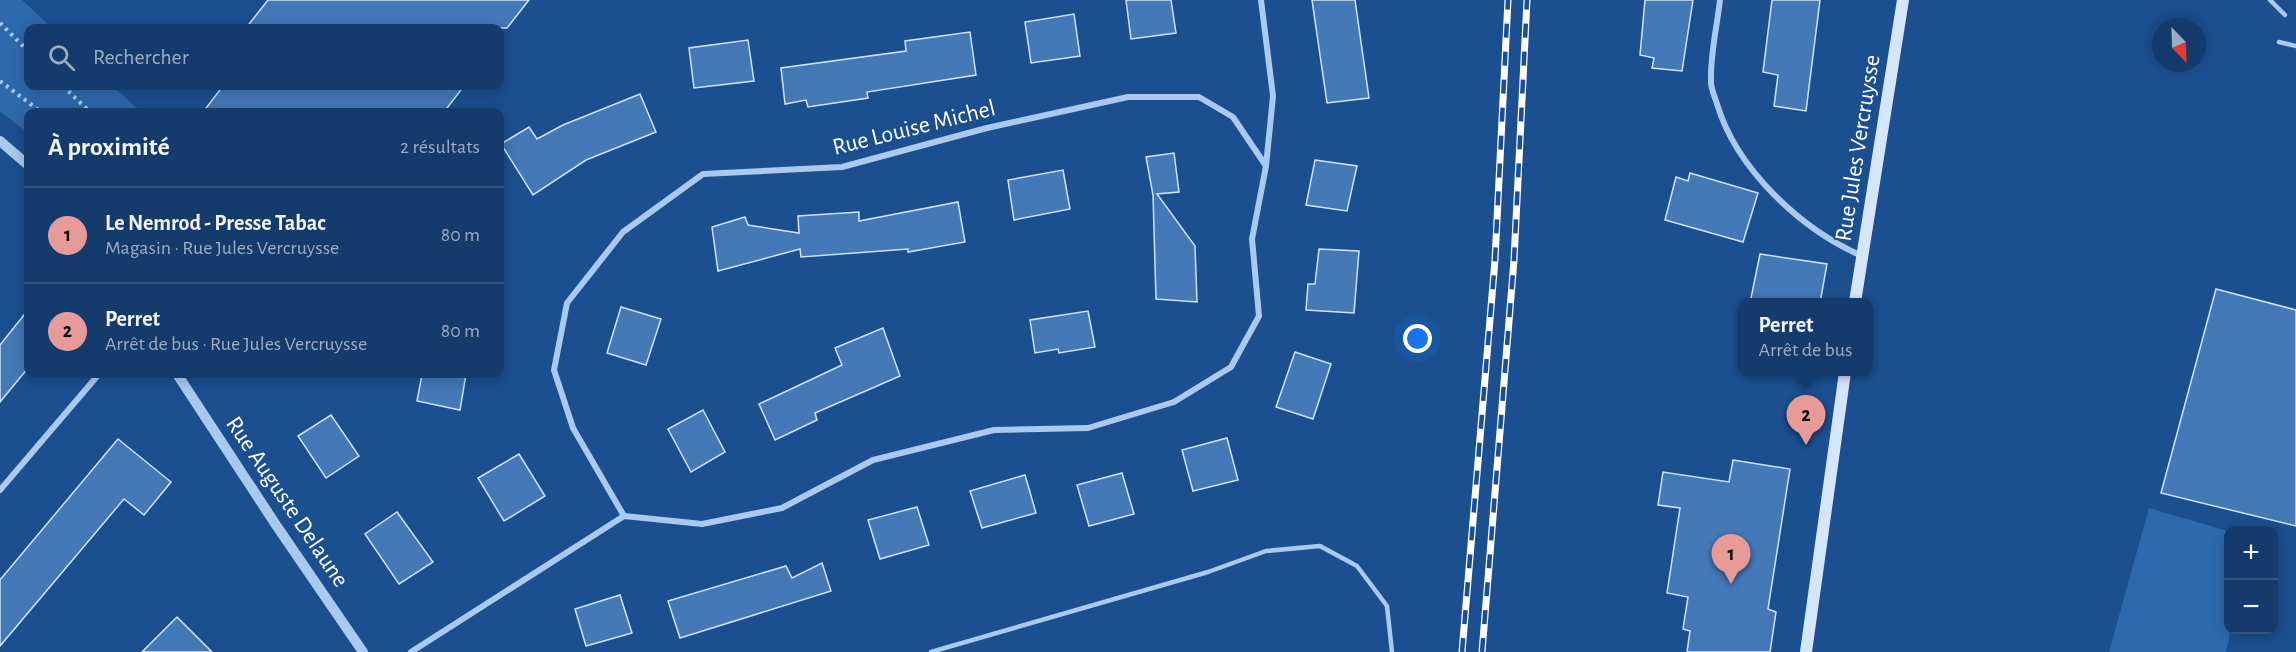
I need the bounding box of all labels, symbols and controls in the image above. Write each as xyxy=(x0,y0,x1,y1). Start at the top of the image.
north arrow xyxy=(2152,18,2206,72)
search box xyxy=(24,24,504,90)
icon: search xyxy=(45,41,78,74)
text: Rechercher xyxy=(93,46,189,68)
street label: Rue Jules Vercruysse xyxy=(1831,53,1885,243)
street label: Rue Louise Michel xyxy=(830,96,998,160)
text: À proximité xyxy=(48,134,170,160)
text: 2 résultats xyxy=(400,137,480,157)
text: Le Nemrod - Presse Tabac xyxy=(105,212,326,234)
text: 1 xyxy=(64,225,71,245)
text: 80 m xyxy=(441,225,480,245)
text: Magasin · Rue Jules Vercruysse xyxy=(105,238,339,258)
popup xyxy=(1738,298,1873,376)
text: Perret xyxy=(105,308,160,330)
text: Perret xyxy=(1759,314,1814,336)
text: 2 xyxy=(63,321,72,341)
text: 80 m xyxy=(441,321,480,341)
your location xyxy=(1403,324,1432,353)
text: Arrêt de bus · Rue Jules Vercruysse xyxy=(105,334,367,354)
text: Arrêt de bus xyxy=(1759,340,1852,360)
pin: 2 xyxy=(1786,396,1826,445)
street label: Rue Auguste Delaune xyxy=(221,412,353,592)
map controls xyxy=(2224,526,2278,634)
button: + xyxy=(2224,526,2278,580)
pin: 1 xyxy=(1712,534,1750,584)
button: − xyxy=(2224,580,2278,634)

